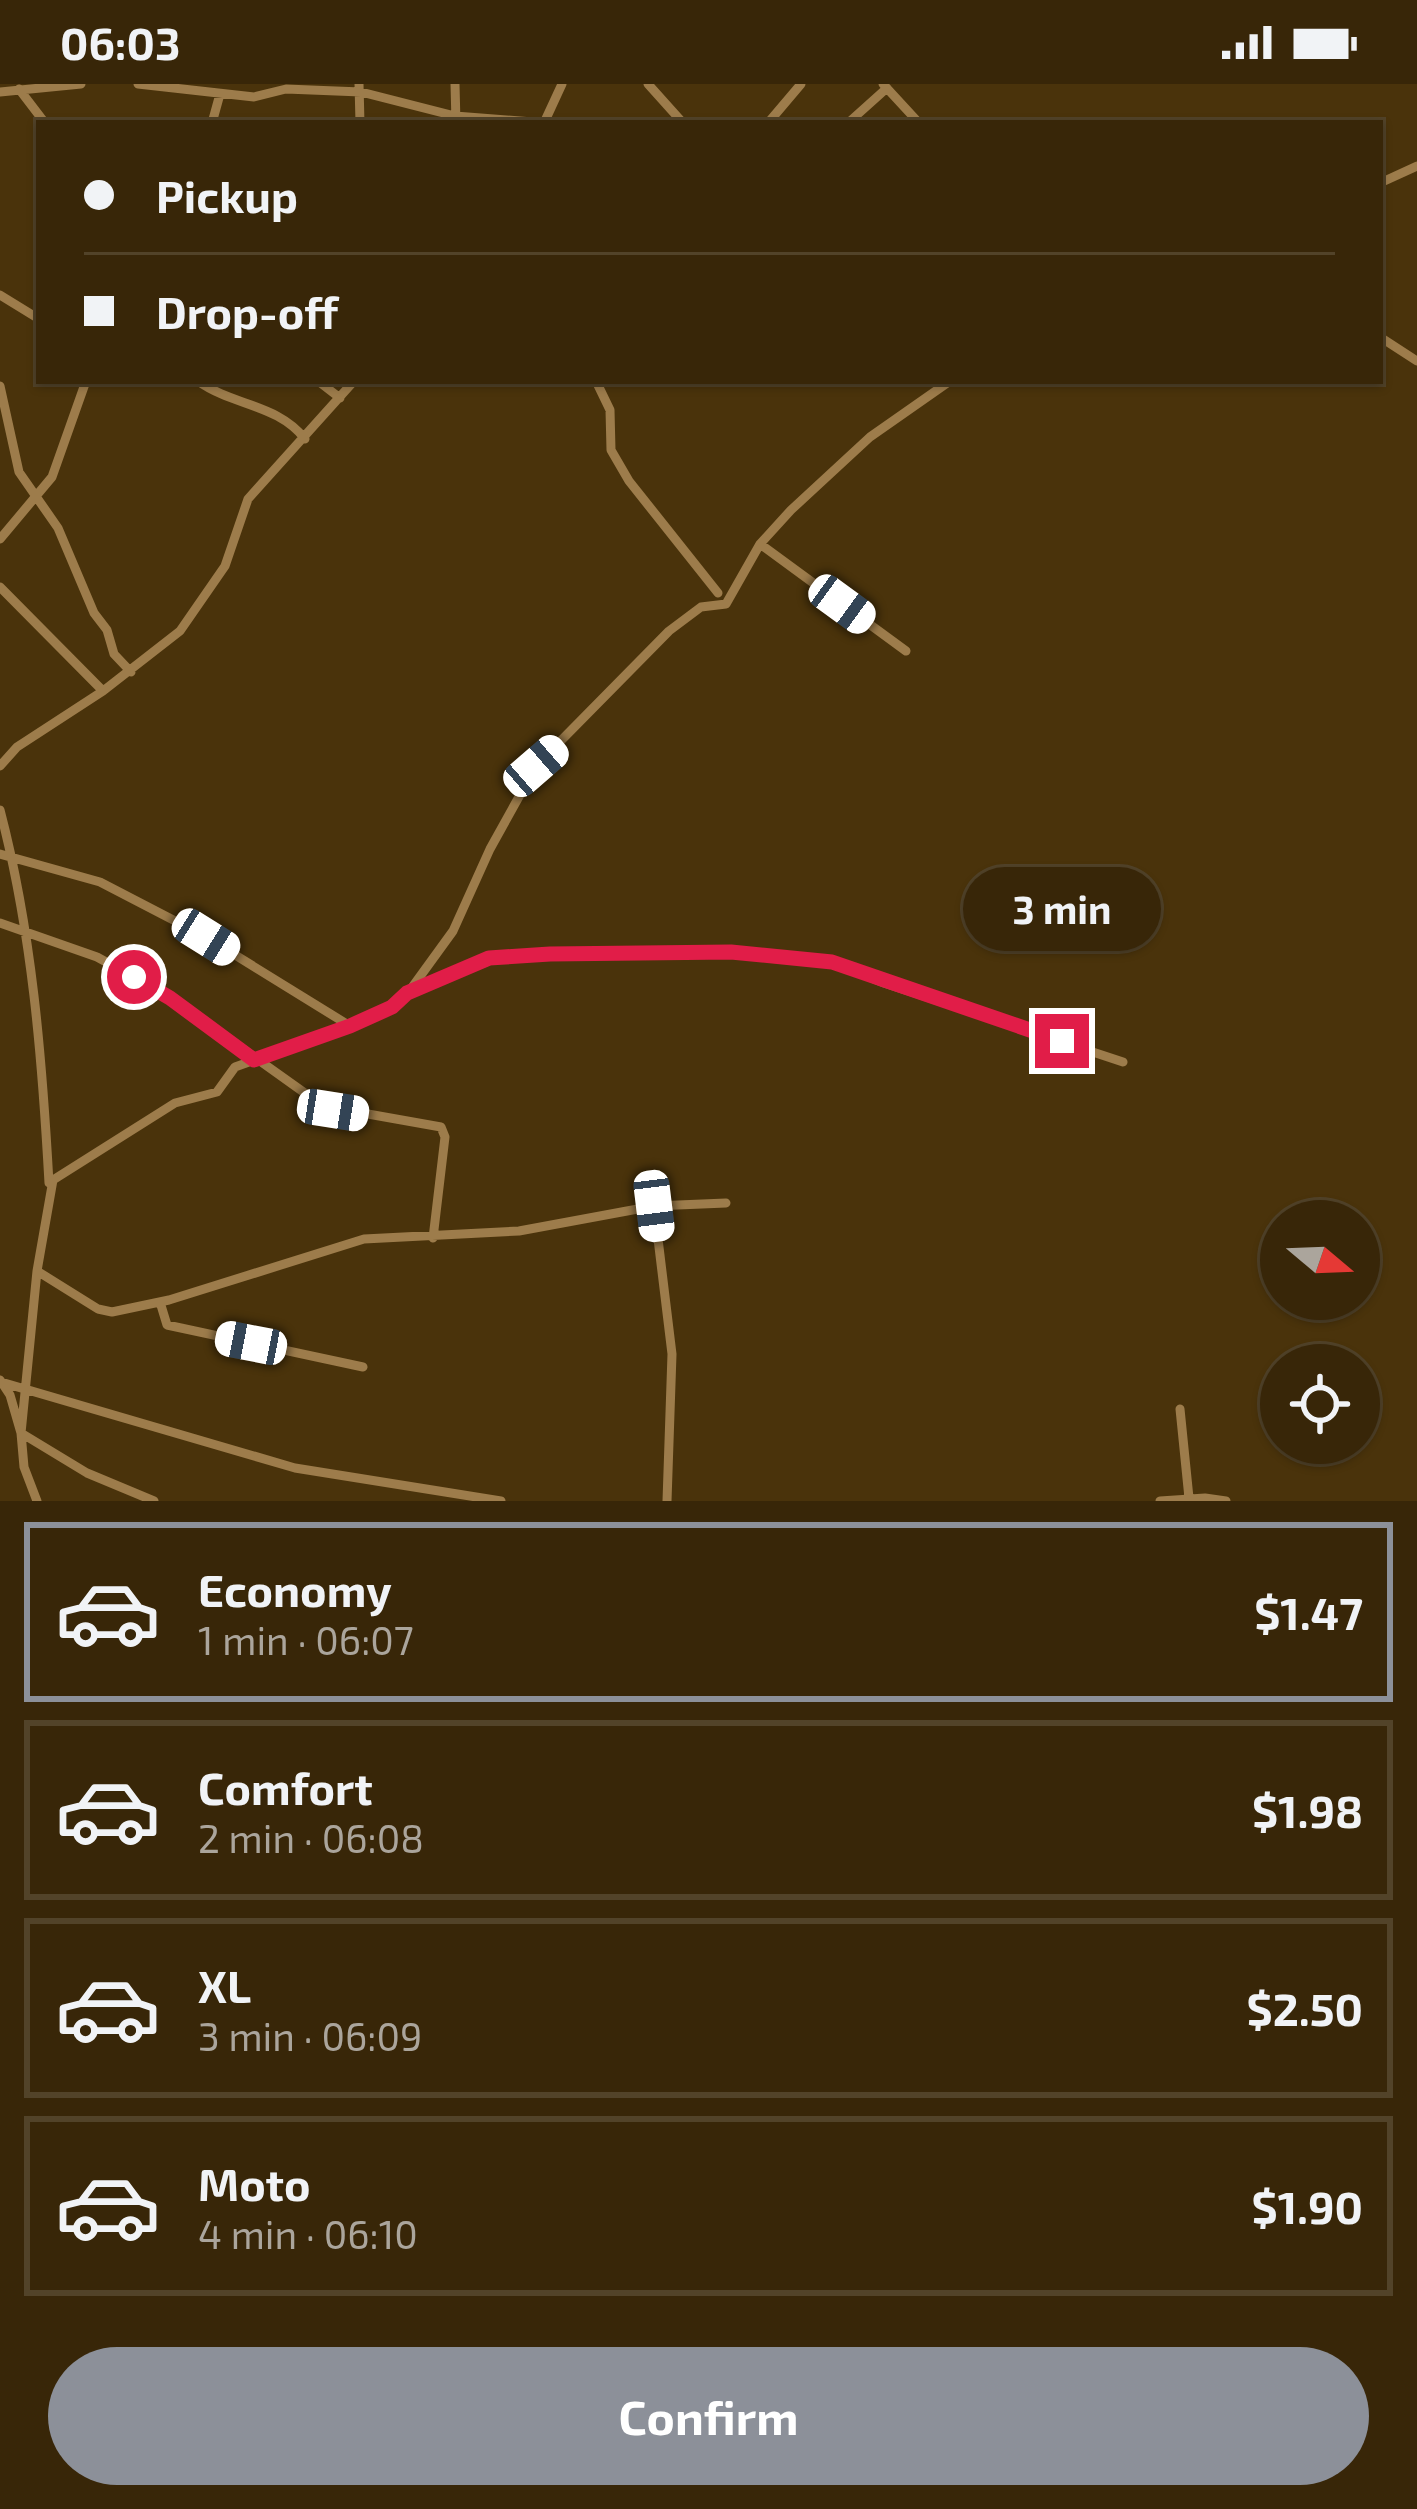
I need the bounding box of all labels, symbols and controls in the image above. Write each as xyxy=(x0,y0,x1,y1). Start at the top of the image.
text: 06:03 xyxy=(60,15,180,69)
text: Pickup xyxy=(156,168,298,222)
text: Drop-off xyxy=(156,284,338,338)
car xyxy=(802,568,882,640)
car xyxy=(497,729,575,803)
callout: 3 min xyxy=(963,867,1161,951)
text: 3 min xyxy=(1012,885,1112,932)
car xyxy=(166,903,246,971)
route start xyxy=(107,950,161,1004)
route end xyxy=(1035,1014,1089,1068)
car xyxy=(295,1087,371,1133)
car xyxy=(632,1168,676,1244)
north arrow xyxy=(1260,1200,1380,1320)
map controls xyxy=(1260,1200,1380,1464)
car xyxy=(212,1318,290,1368)
button: locate xyxy=(1260,1344,1380,1464)
icon: car xyxy=(54,1558,162,1666)
text: Economy xyxy=(198,1562,392,1616)
text: $1.47 xyxy=(1254,1585,1363,1639)
text: 1 min · 06:07 xyxy=(198,1616,414,1663)
icon: car xyxy=(54,1756,162,1864)
text: Comfort xyxy=(198,1760,373,1814)
text: $1.98 xyxy=(1252,1783,1363,1837)
text: 2 min · 06:08 xyxy=(198,1814,424,1861)
icon: car xyxy=(54,1954,162,2062)
text: XL xyxy=(198,1958,251,2012)
text: $2.50 xyxy=(1247,1981,1363,2035)
text: 3 min · 06:09 xyxy=(198,2012,422,2059)
icon: car xyxy=(54,2152,162,2260)
text: Moto xyxy=(198,2156,311,2210)
text: $1.90 xyxy=(1252,2179,1363,2233)
text: 4 min · 06:10 xyxy=(198,2210,418,2257)
button: Confirm xyxy=(48,2347,1369,2485)

